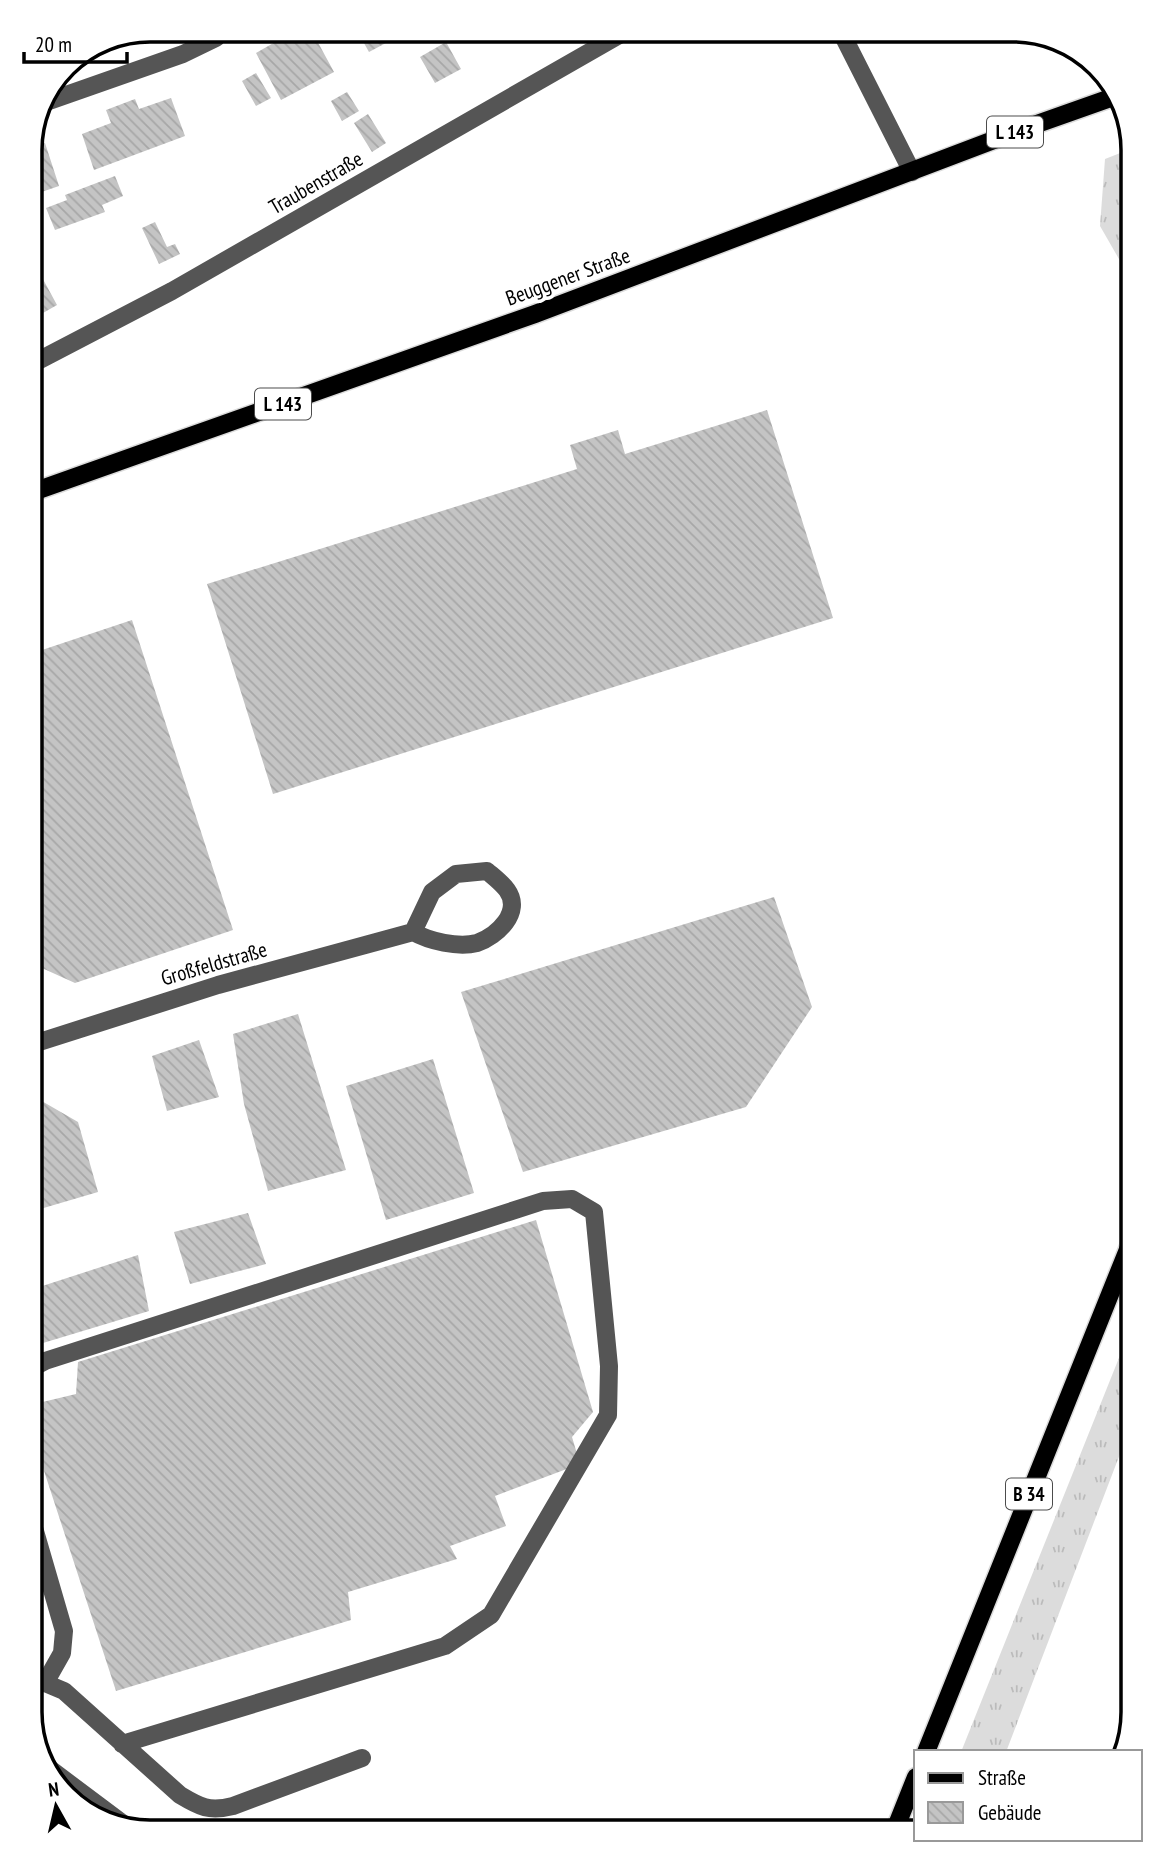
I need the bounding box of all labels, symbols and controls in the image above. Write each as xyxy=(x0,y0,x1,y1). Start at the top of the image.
scale bar xyxy=(24,21,128,65)
text: 20 m xyxy=(35,31,72,58)
road number: L 143 xyxy=(987,116,1043,148)
street label: Traubenstraße xyxy=(264,145,367,220)
street label: Beuggener Straße xyxy=(502,242,634,312)
road number: L 143 xyxy=(255,388,311,420)
street label: Großfeldstraße xyxy=(158,935,270,992)
road number: B 34 xyxy=(1006,1478,1052,1510)
legend xyxy=(914,1750,1142,1841)
text: Straße xyxy=(978,1764,1026,1791)
north arrow xyxy=(21,1771,91,1841)
text: N xyxy=(47,1777,60,1802)
text: Gebäude xyxy=(978,1799,1041,1826)

